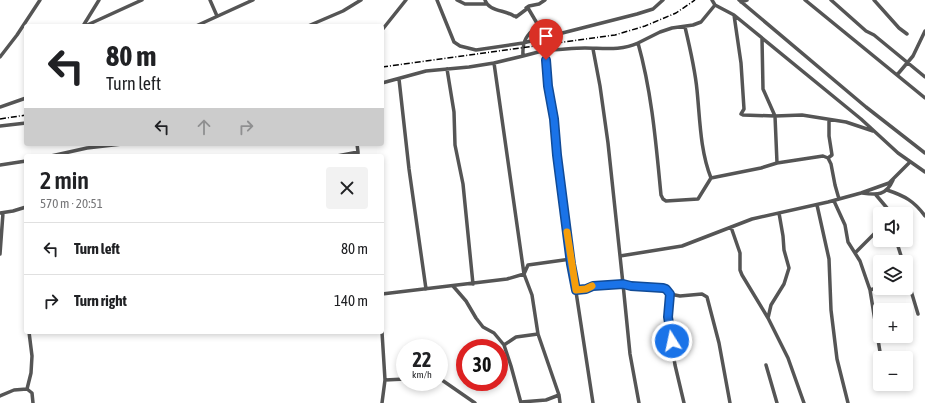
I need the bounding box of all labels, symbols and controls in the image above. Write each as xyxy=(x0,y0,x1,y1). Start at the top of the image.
pin xyxy=(529,19,563,60)
icon: arrive xyxy=(535,25,557,47)
icon: left xyxy=(40,40,92,92)
text: 80 m xyxy=(106,40,156,72)
text: Turn left xyxy=(106,73,161,94)
icon: left xyxy=(151,116,173,138)
icon: ahead xyxy=(193,116,215,138)
icon: right xyxy=(235,116,257,138)
text: 2 min xyxy=(40,167,89,194)
button: close xyxy=(326,167,368,209)
text: 570 m · 20:51 xyxy=(40,196,103,211)
map controls xyxy=(873,207,913,391)
button: sound xyxy=(873,207,913,247)
icon: left xyxy=(40,238,62,260)
text: Turn left xyxy=(74,240,120,257)
text: 80 m xyxy=(341,240,368,257)
button: layers xyxy=(873,255,913,295)
icon: right xyxy=(40,290,62,312)
text: Turn right xyxy=(74,292,127,309)
text: 140 m xyxy=(334,292,368,309)
button: + xyxy=(873,303,913,343)
position arrow xyxy=(651,320,693,362)
speed limit sign: 30 xyxy=(456,339,508,391)
text: 22 xyxy=(413,348,431,371)
button: − xyxy=(873,351,913,391)
text: km/h xyxy=(412,369,432,380)

